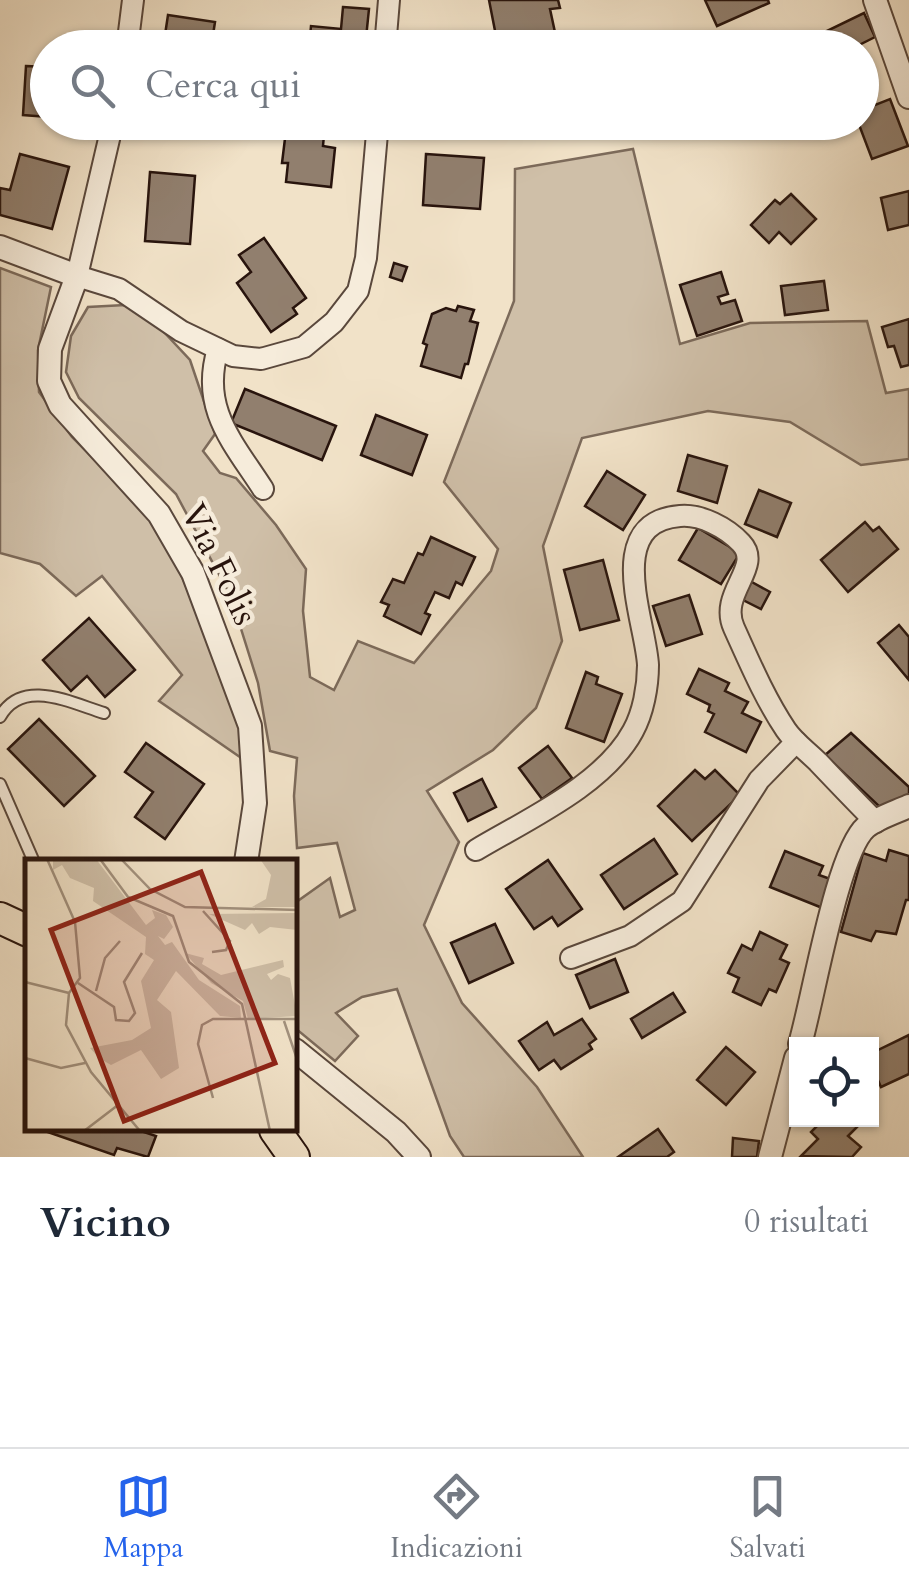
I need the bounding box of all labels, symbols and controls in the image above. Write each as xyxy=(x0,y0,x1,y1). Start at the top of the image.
search box xyxy=(30,30,879,140)
icon: search xyxy=(65,58,120,113)
text: Cerca qui xyxy=(145,59,301,111)
street label: Via Folis xyxy=(169,496,269,633)
inset map xyxy=(25,859,298,1132)
map controls xyxy=(789,1037,879,1127)
button: locate xyxy=(789,1037,879,1127)
text: Vicino xyxy=(40,1194,171,1251)
text: 0 risultati xyxy=(744,1200,869,1244)
tab: Mappa xyxy=(103,1469,184,1567)
tab: Indicazioni xyxy=(390,1469,523,1567)
tab: Salvati xyxy=(729,1469,806,1567)

